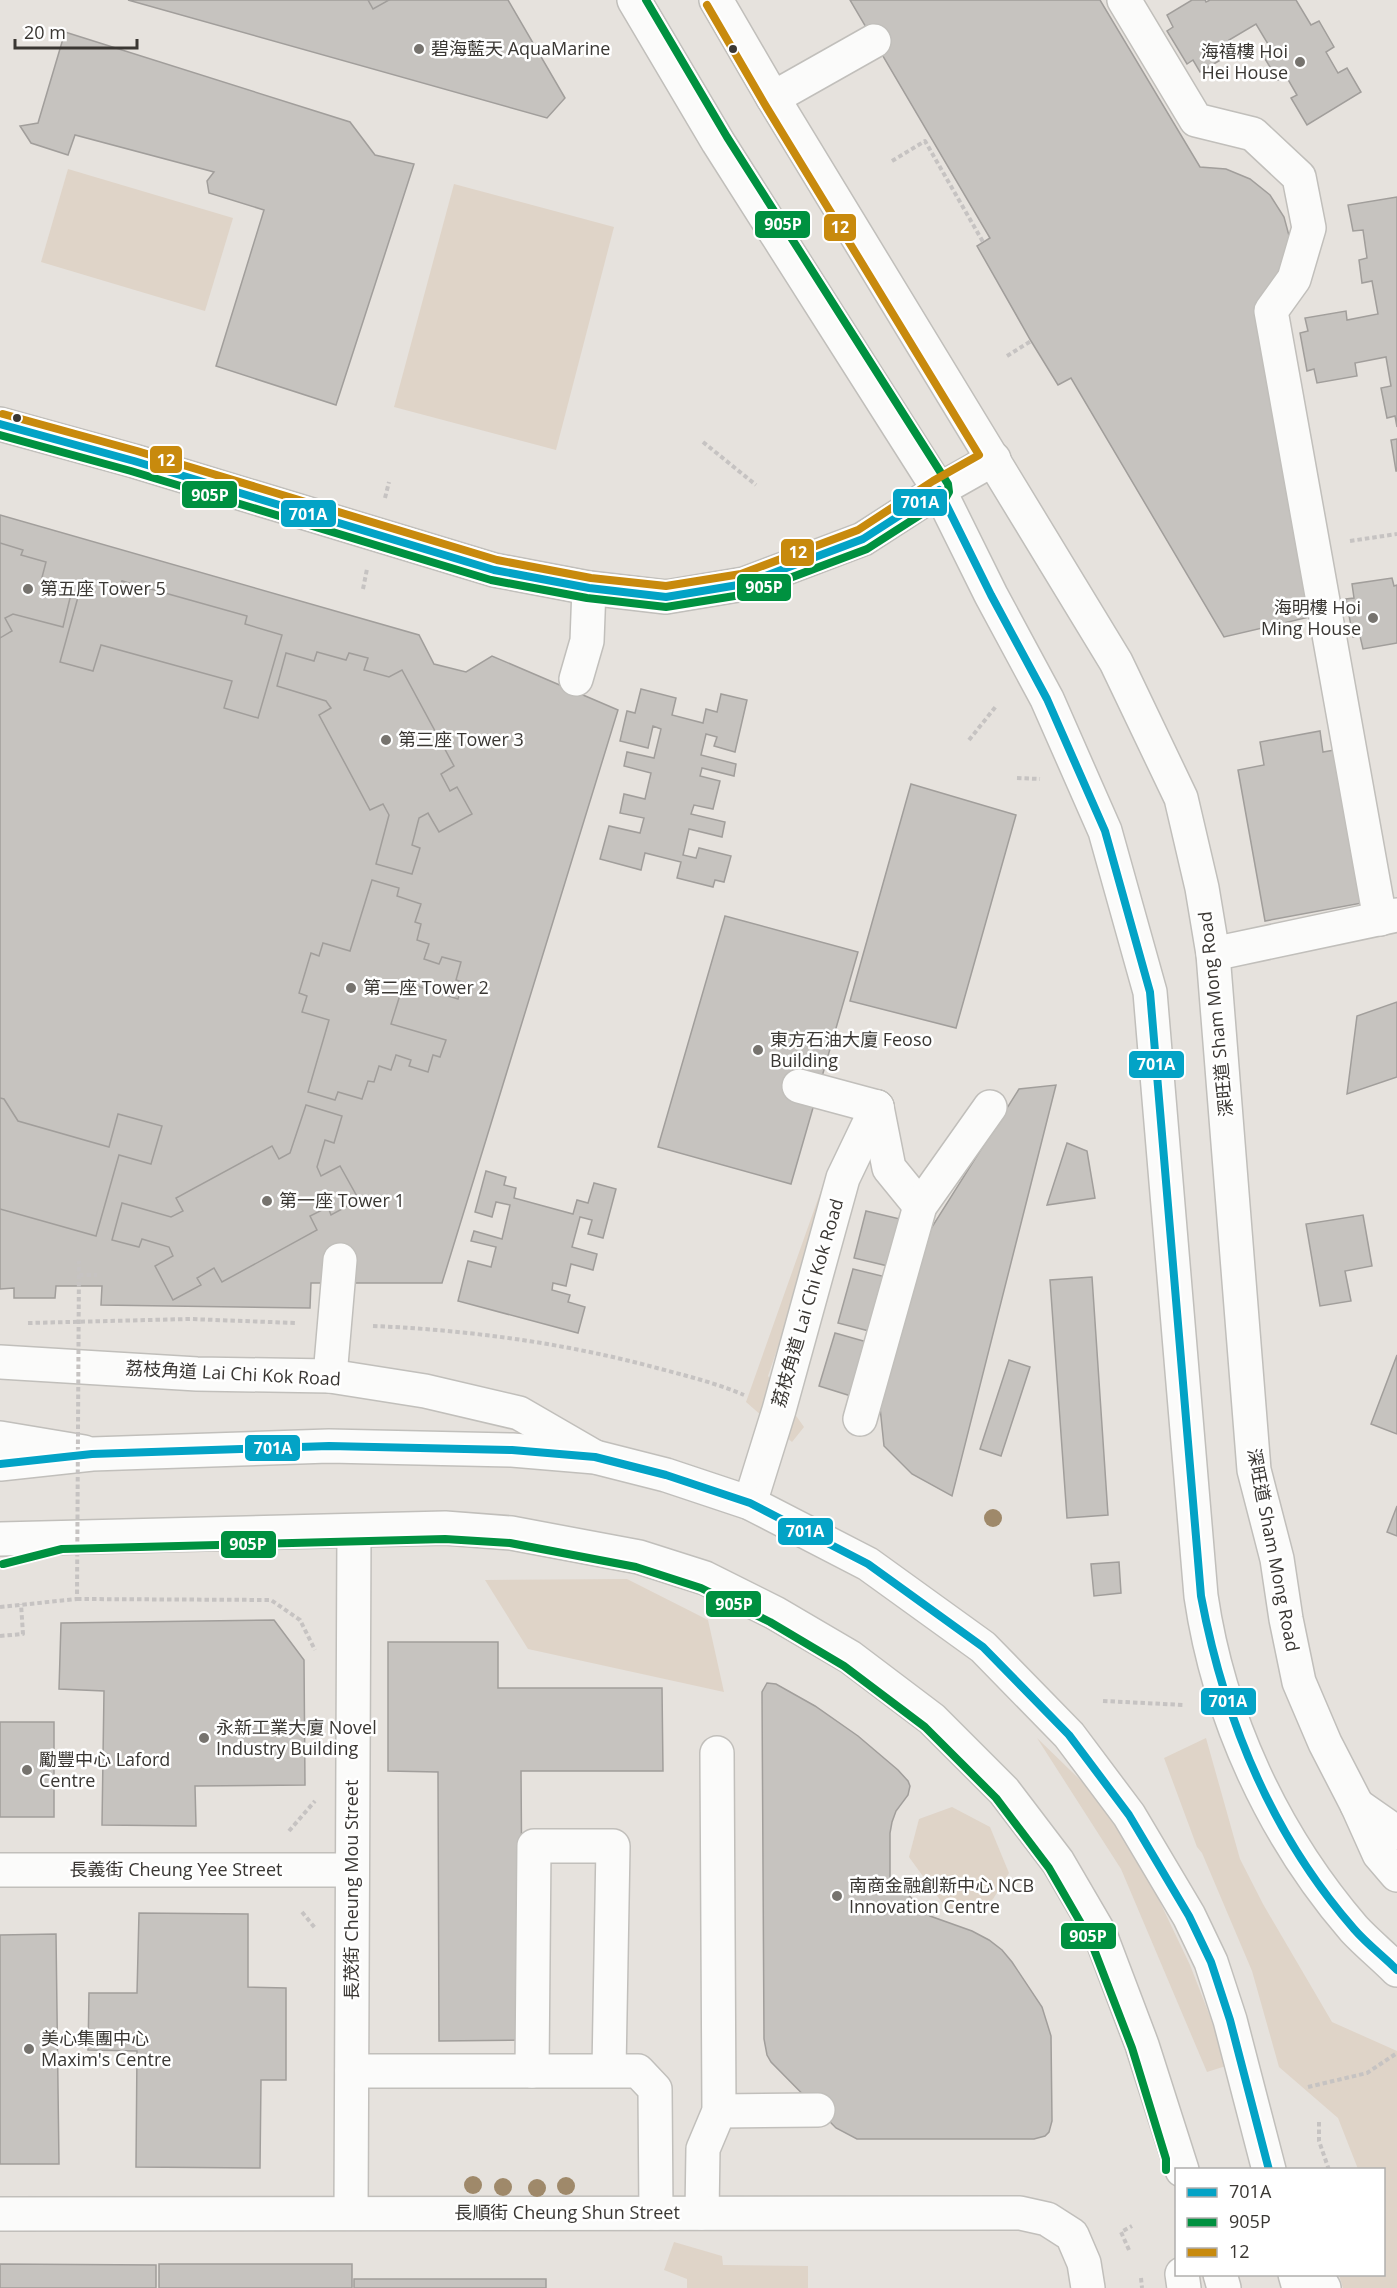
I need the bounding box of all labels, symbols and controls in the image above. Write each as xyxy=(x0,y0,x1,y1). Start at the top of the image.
scale bar xyxy=(15,12,136,50)
text: 20 m xyxy=(24,20,66,44)
place label: 碧海藍天 AquaMarine xyxy=(431,36,610,60)
place label: 海禧樓 Hoi Hei House xyxy=(1201,39,1288,84)
marker: 碧海藍天 AquaMarine xyxy=(412,42,426,56)
unlabelled marker xyxy=(727,43,739,55)
marker: 海禧樓 Hoi Hei House xyxy=(1293,55,1307,69)
line badge: 905P xyxy=(754,210,811,239)
text: 905P xyxy=(764,213,802,235)
line badge: 12 xyxy=(823,213,857,242)
text: 12 xyxy=(831,216,849,238)
unlabelled marker xyxy=(11,412,23,424)
line badge: 12 xyxy=(149,445,183,474)
text: 12 xyxy=(157,449,175,471)
line badge: 905P xyxy=(181,480,238,509)
text: 905P xyxy=(191,484,229,506)
line badge: 701A xyxy=(892,488,948,517)
text: 701A xyxy=(901,491,940,513)
line badge: 701A xyxy=(280,499,337,528)
text: 701A xyxy=(289,503,328,525)
line badge: 12 xyxy=(780,538,815,567)
text: 12 xyxy=(789,541,807,563)
line badge: 905P xyxy=(736,573,792,602)
place label: 第五座 Tower 5 xyxy=(40,576,166,600)
text: 905P xyxy=(745,576,783,598)
marker: 第五座 Tower 5 xyxy=(21,582,35,596)
place label: 海明樓 Hoi Ming House xyxy=(1261,595,1361,640)
marker: 海明樓 Hoi Ming House xyxy=(1366,611,1380,625)
place label: 第三座 Tower 3 xyxy=(398,727,524,751)
marker: 第三座 Tower 3 xyxy=(379,733,393,747)
street label: 深旺道 Sham Mong Road xyxy=(1192,910,1238,1118)
place label: 第二座 Tower 2 xyxy=(363,975,489,999)
marker: 第二座 Tower 2 xyxy=(344,981,358,995)
place label: 東方石油大廈 Feoso Building xyxy=(770,1027,932,1072)
marker: 東方石油大廈 Feoso Building xyxy=(751,1043,765,1057)
line badge: 701A xyxy=(1128,1050,1185,1079)
text: 701A xyxy=(1137,1053,1176,1075)
place label: 第一座 Tower 1 xyxy=(279,1188,405,1212)
marker: 第一座 Tower 1 xyxy=(260,1194,274,1208)
street label: 荔枝角道 Lai Chi Kok Road xyxy=(766,1196,848,1410)
street label: 荔枝角道 Lai Chi Kok Road xyxy=(125,1355,341,1391)
line badge: 701A xyxy=(244,1434,301,1462)
text: 701A xyxy=(254,1437,293,1459)
street label: 深旺道 Sham Mong Road xyxy=(1243,1446,1305,1653)
line badge: 701A xyxy=(777,1517,834,1546)
text: 701A xyxy=(786,1520,825,1542)
line badge: 905P xyxy=(220,1530,277,1559)
text: 905P xyxy=(229,1533,267,1555)
line badge: 905P xyxy=(705,1590,762,1618)
text: 905P xyxy=(715,1593,753,1615)
line badge: 701A xyxy=(1200,1687,1257,1716)
text: 701A xyxy=(1209,1690,1248,1712)
place label: 永新工業大廈 Novel Industry Building xyxy=(216,1715,377,1760)
marker: 永新工業大廈 Novel Industry Building xyxy=(197,1731,211,1745)
place label: 勵豐中心 Laford Centre xyxy=(39,1747,170,1792)
marker: 勵豐中心 Laford Centre xyxy=(20,1763,34,1777)
street label: 長茂街 Cheung Mou Street xyxy=(339,1780,363,2000)
street label: 長義街 Cheung Yee Street xyxy=(70,1857,282,1881)
place label: 南商金融創新中心 NCB Innovation Centre xyxy=(849,1873,1034,1918)
marker: 南商金融創新中心 NCB Innovation Centre xyxy=(830,1889,844,1903)
line badge: 905P xyxy=(1060,1922,1117,1950)
text: 905P xyxy=(1069,1925,1107,1947)
place label: 美心集團中心 Maxim's Centre xyxy=(41,2026,171,2071)
marker: 美心集團中心 Maxim's Centre xyxy=(22,2042,36,2056)
legend xyxy=(1175,2168,1385,2276)
text: 701A xyxy=(1229,2179,1272,2203)
street label: 長順街 Cheung Shun Street xyxy=(454,2200,680,2224)
text: 905P xyxy=(1229,2209,1271,2233)
text: 12 xyxy=(1229,2239,1250,2263)

